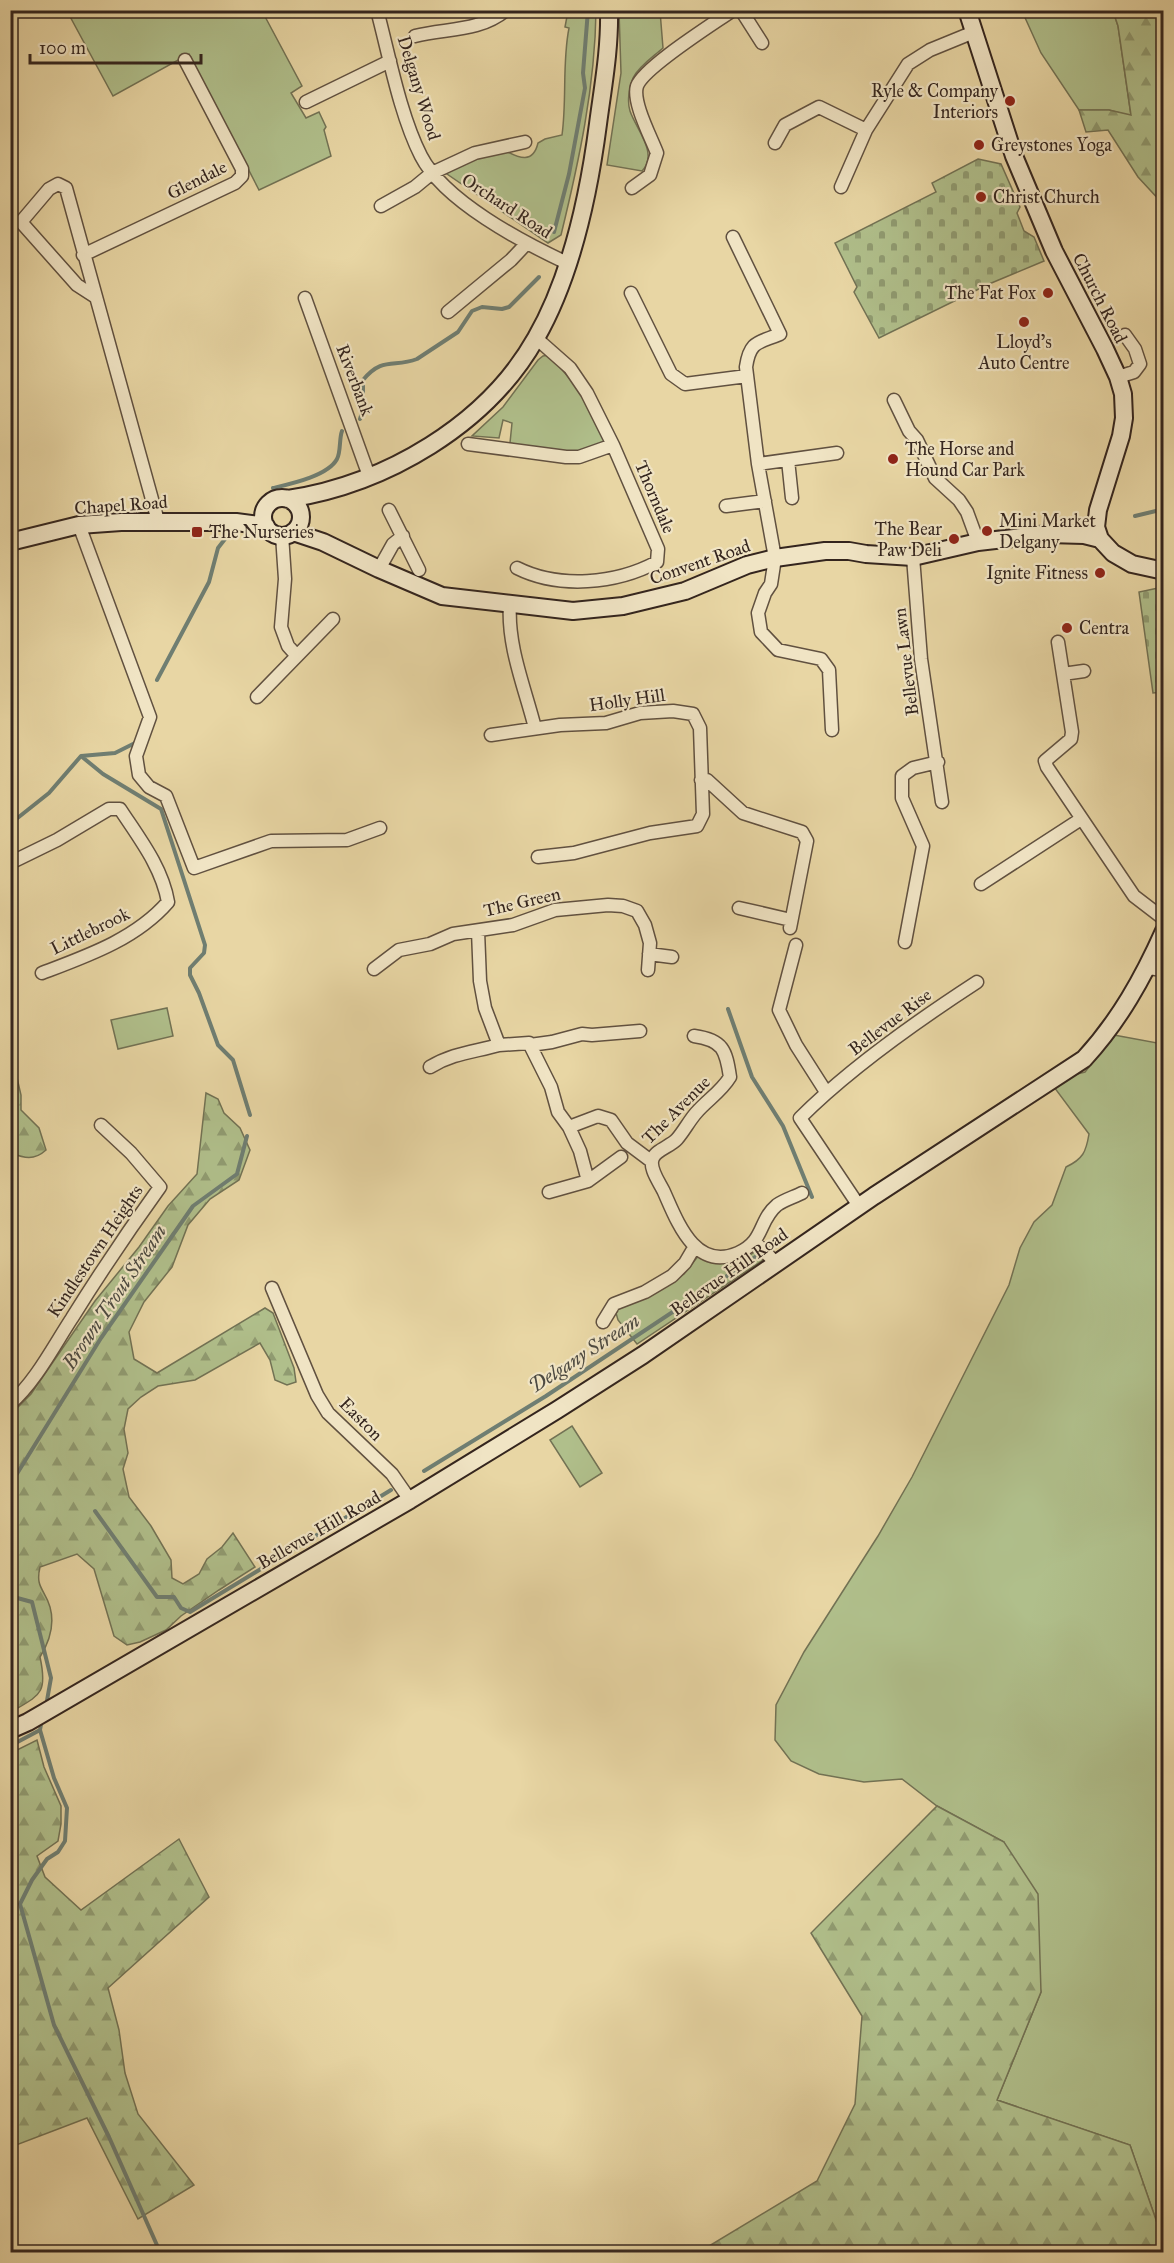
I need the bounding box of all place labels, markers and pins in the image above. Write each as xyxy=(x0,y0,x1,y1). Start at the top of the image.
place label: Ryle & Company Interiors xyxy=(871,80,999,123)
marker: Ryle & Company Interiors xyxy=(1003,94,1017,108)
place label: Greystones Yoga xyxy=(991,134,1112,157)
marker: Greystones Yoga xyxy=(972,138,986,152)
place label: Christ Church xyxy=(993,186,1100,208)
marker: Christ Church xyxy=(974,190,988,204)
place label: The Fat Fox xyxy=(945,282,1036,304)
marker: The Fat Fox xyxy=(1041,286,1055,300)
marker: Lloyd's Auto Centre xyxy=(1017,315,1031,329)
place label: Lloyd's Auto Centre xyxy=(978,331,1069,374)
place label: The Horse and Hound Car Park xyxy=(905,438,1025,481)
marker: The Horse and Hound Car Park xyxy=(886,452,900,466)
place label: Mini Market Delgany xyxy=(999,510,1097,554)
place label: The Bear Paw Deli xyxy=(875,518,942,561)
place label: The Nurseries xyxy=(209,521,314,543)
marker: Mini Market Delgany xyxy=(980,524,994,538)
marker: The Nurseries xyxy=(190,525,204,539)
marker: The Bear Paw Deli xyxy=(947,532,961,546)
place label: Ignite Fitness xyxy=(986,562,1088,585)
marker: Ignite Fitness xyxy=(1093,566,1107,580)
place label: Centra xyxy=(1079,617,1130,639)
marker: Centra xyxy=(1060,621,1074,635)

